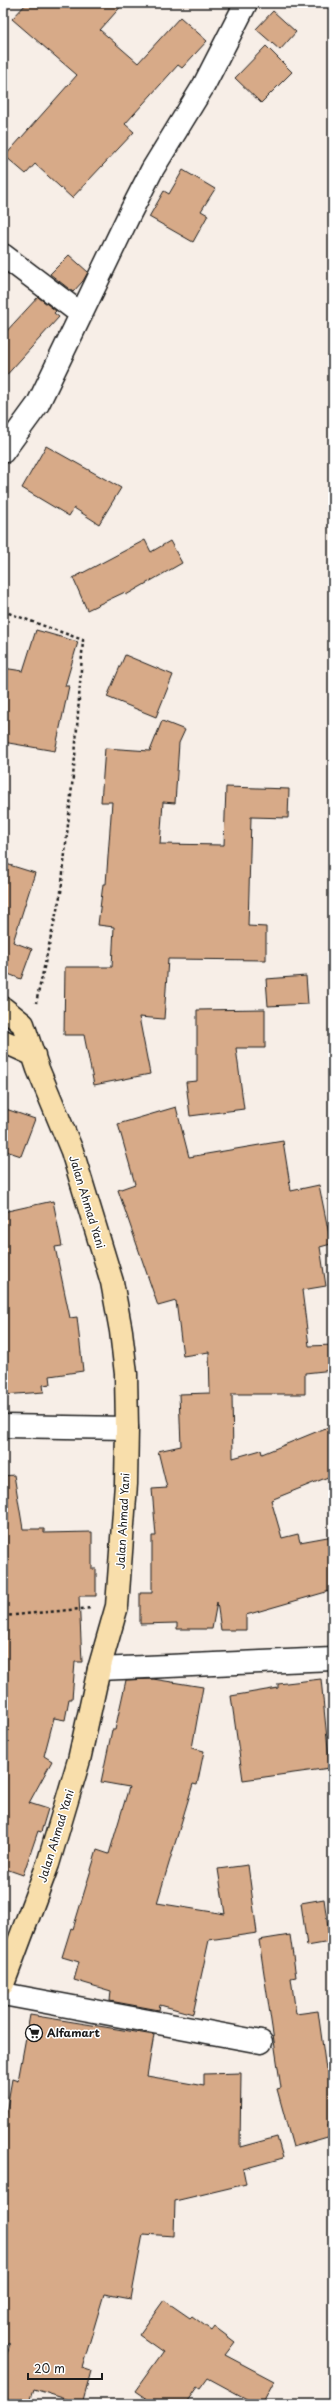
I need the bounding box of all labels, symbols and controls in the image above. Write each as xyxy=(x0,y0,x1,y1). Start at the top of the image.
street label: Jalan Ahmad Yani xyxy=(65,1153,110,1250)
street label: Jalan Ahmad Yani xyxy=(111,1472,134,1570)
street label: Jalan Ahmad Yani xyxy=(33,1787,78,1884)
supermarket icon: Alfamart xyxy=(24,2023,44,2043)
place label: Alfamart xyxy=(47,2024,101,2041)
scale bar xyxy=(28,2355,102,2381)
text: 20 m xyxy=(34,2359,65,2377)

